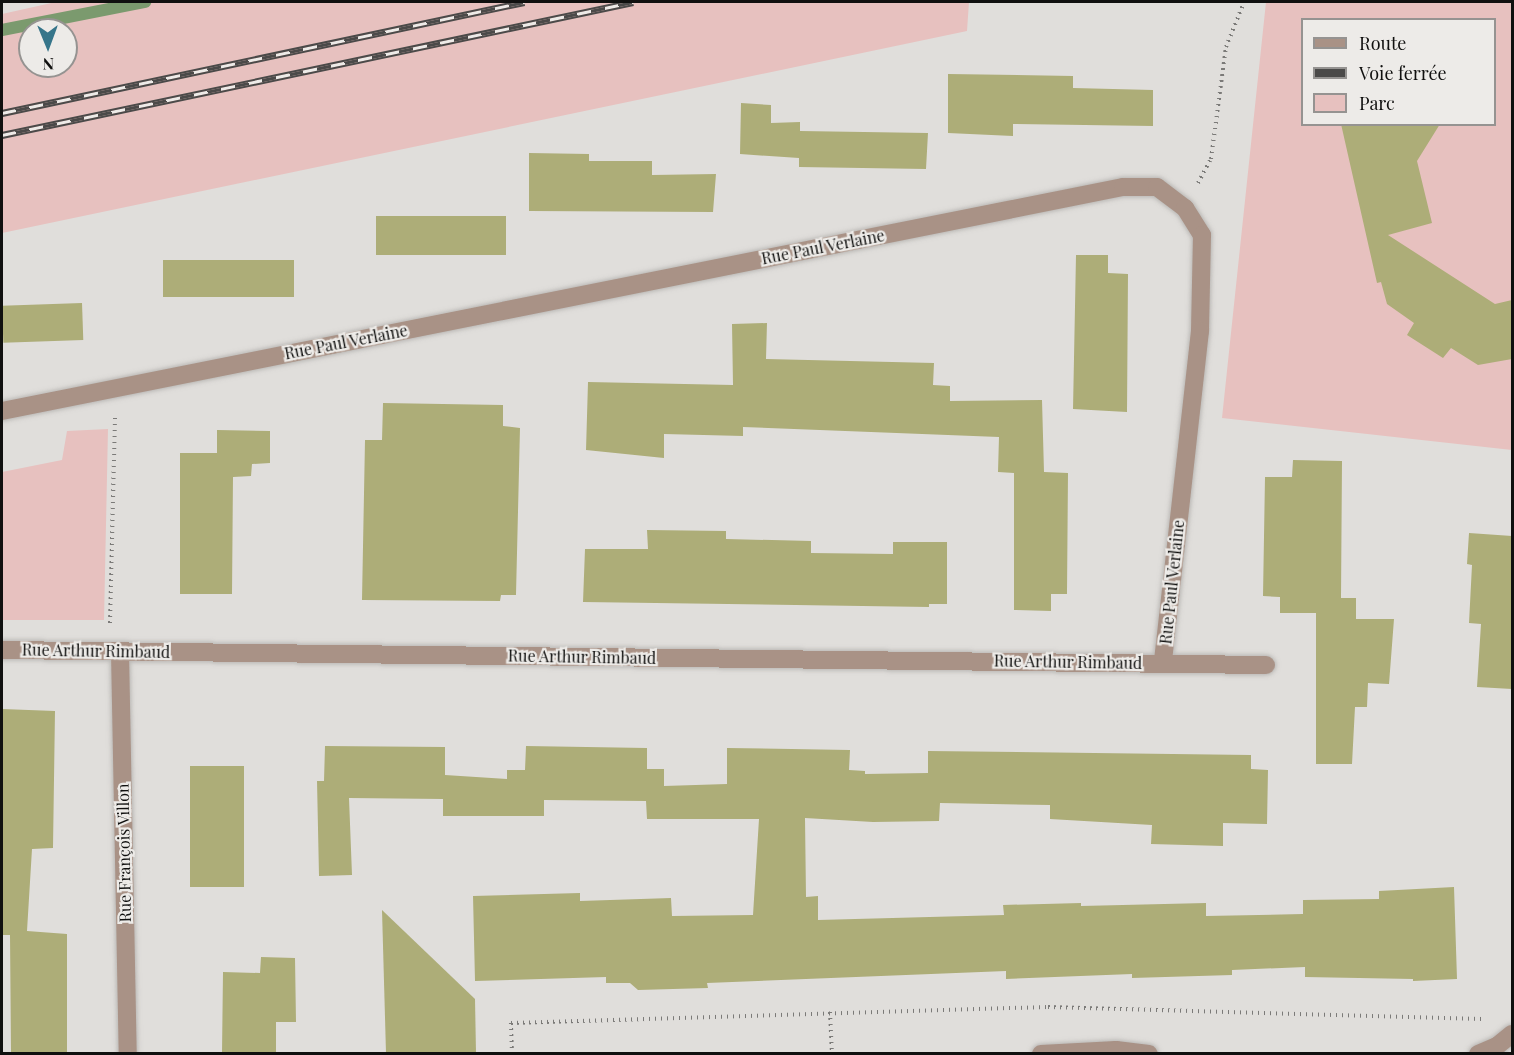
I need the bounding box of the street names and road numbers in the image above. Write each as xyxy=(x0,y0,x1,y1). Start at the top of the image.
street label: Rue Paul Verlaine xyxy=(759,226,887,268)
street label: Rue Paul Verlaine xyxy=(282,321,410,363)
street label: Rue Paul Verlaine xyxy=(1156,518,1188,646)
street label: Rue Arthur Rimbaud xyxy=(21,640,171,662)
street label: Rue Arthur Rimbaud xyxy=(507,646,657,668)
street label: Rue Arthur Rimbaud xyxy=(993,651,1143,673)
street label: Rue François Villon xyxy=(113,783,135,923)

